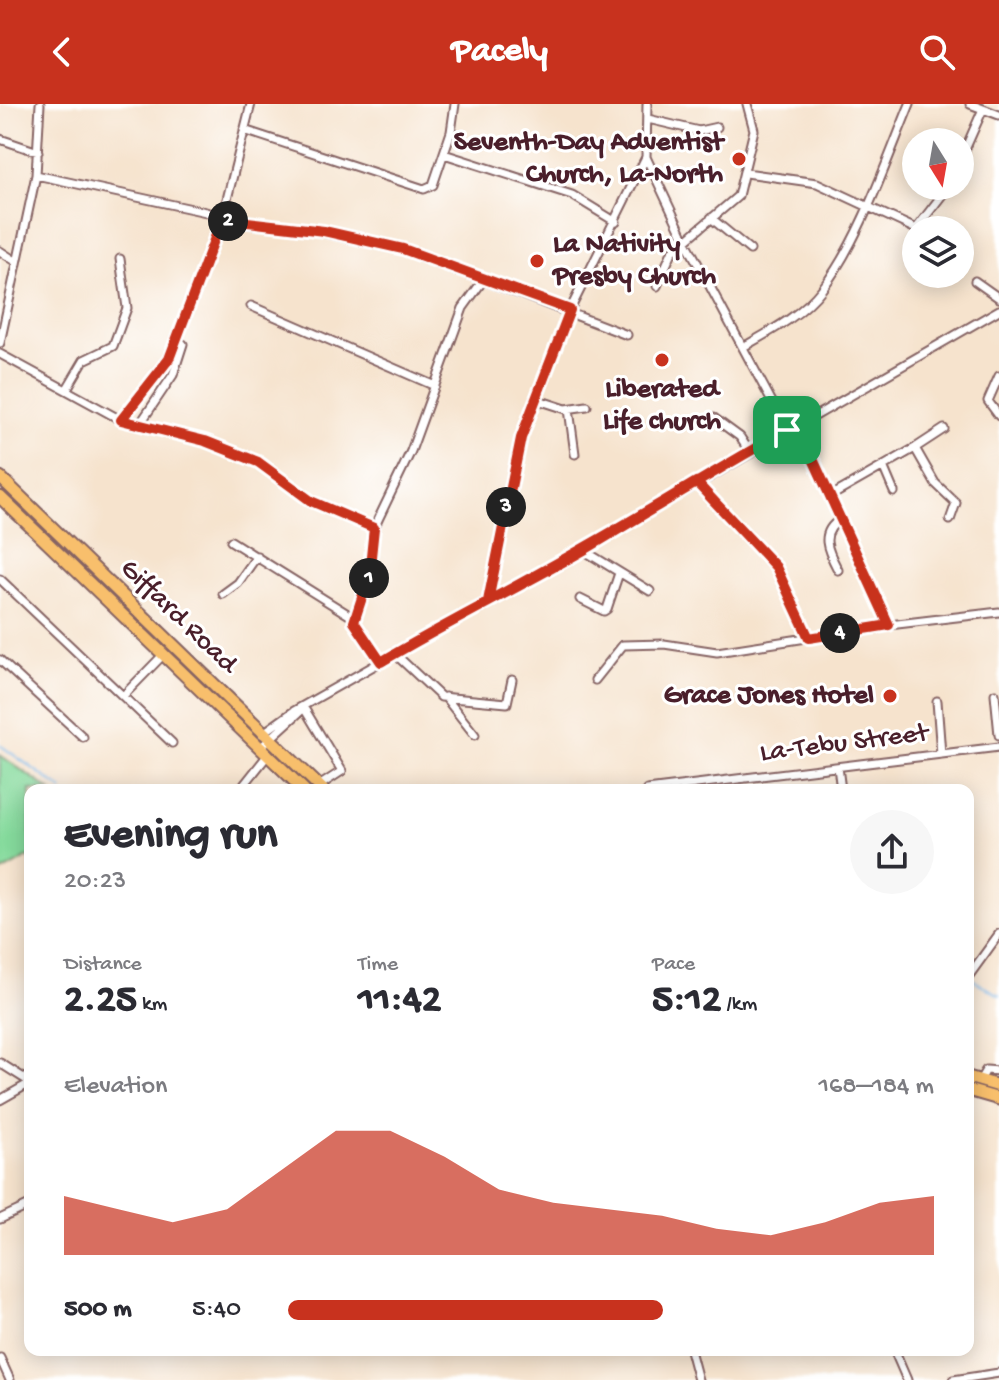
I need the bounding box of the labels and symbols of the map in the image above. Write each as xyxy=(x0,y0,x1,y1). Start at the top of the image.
place label: Seventh-Day Adventist Church, La-North xyxy=(454,127,726,192)
north arrow xyxy=(902,128,974,200)
marker: Seventh-Day Adventist Church, La-North xyxy=(730,150,748,168)
pin: 2 xyxy=(208,201,248,241)
place label: La Nativity Presby Church xyxy=(551,229,716,294)
marker: La Nativity Presby Church xyxy=(528,252,546,270)
marker: Liberated Life church xyxy=(653,351,671,369)
place label: Liberated Life church xyxy=(603,374,721,439)
pin xyxy=(753,396,821,464)
pin: 3 xyxy=(486,487,526,527)
street label: Giffard Road xyxy=(112,553,245,683)
pin: 1 xyxy=(349,558,389,598)
pin: 4 xyxy=(820,613,860,653)
place label: Grace Jones Hotel xyxy=(664,680,874,713)
marker: Grace Jones Hotel xyxy=(881,687,899,705)
street label: La-Tebu Street xyxy=(758,717,932,771)

